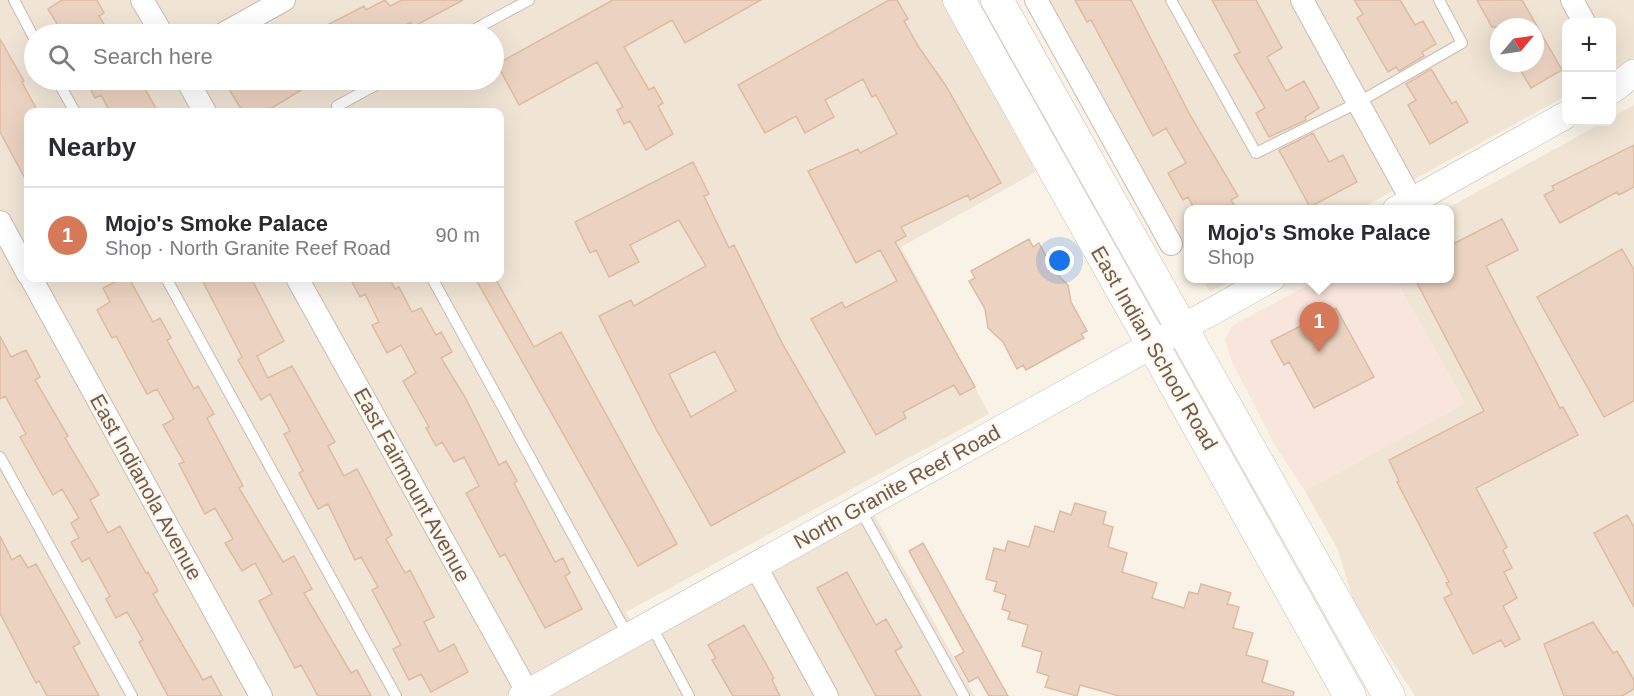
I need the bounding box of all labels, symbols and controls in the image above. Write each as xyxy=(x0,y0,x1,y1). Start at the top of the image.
north arrow xyxy=(1490,18,1544,72)
map controls xyxy=(1562,18,1616,126)
button: + xyxy=(1562,18,1616,72)
search box xyxy=(24,24,504,90)
icon: search xyxy=(45,41,78,74)
text: Search here xyxy=(93,44,213,69)
button: − xyxy=(1562,72,1616,126)
text: Nearby xyxy=(48,132,136,162)
popup xyxy=(1184,205,1454,283)
text: Mojo's Smoke Palace xyxy=(105,211,328,236)
text: Mojo's Smoke Palace xyxy=(1208,220,1430,245)
text: 1 xyxy=(62,224,73,246)
text: 90 m xyxy=(436,224,480,246)
text: Shop · North Granite Reef Road xyxy=(105,237,391,259)
street label: East Indian School Road xyxy=(1087,242,1222,454)
your location xyxy=(1045,246,1074,275)
text: Shop xyxy=(1208,246,1254,268)
pin: 1 xyxy=(1300,302,1338,352)
street label: East Fairmount Avenue xyxy=(350,384,475,586)
street label: East Indianola Avenue xyxy=(86,390,207,584)
street label: North Granite Reef Road xyxy=(790,420,1004,553)

